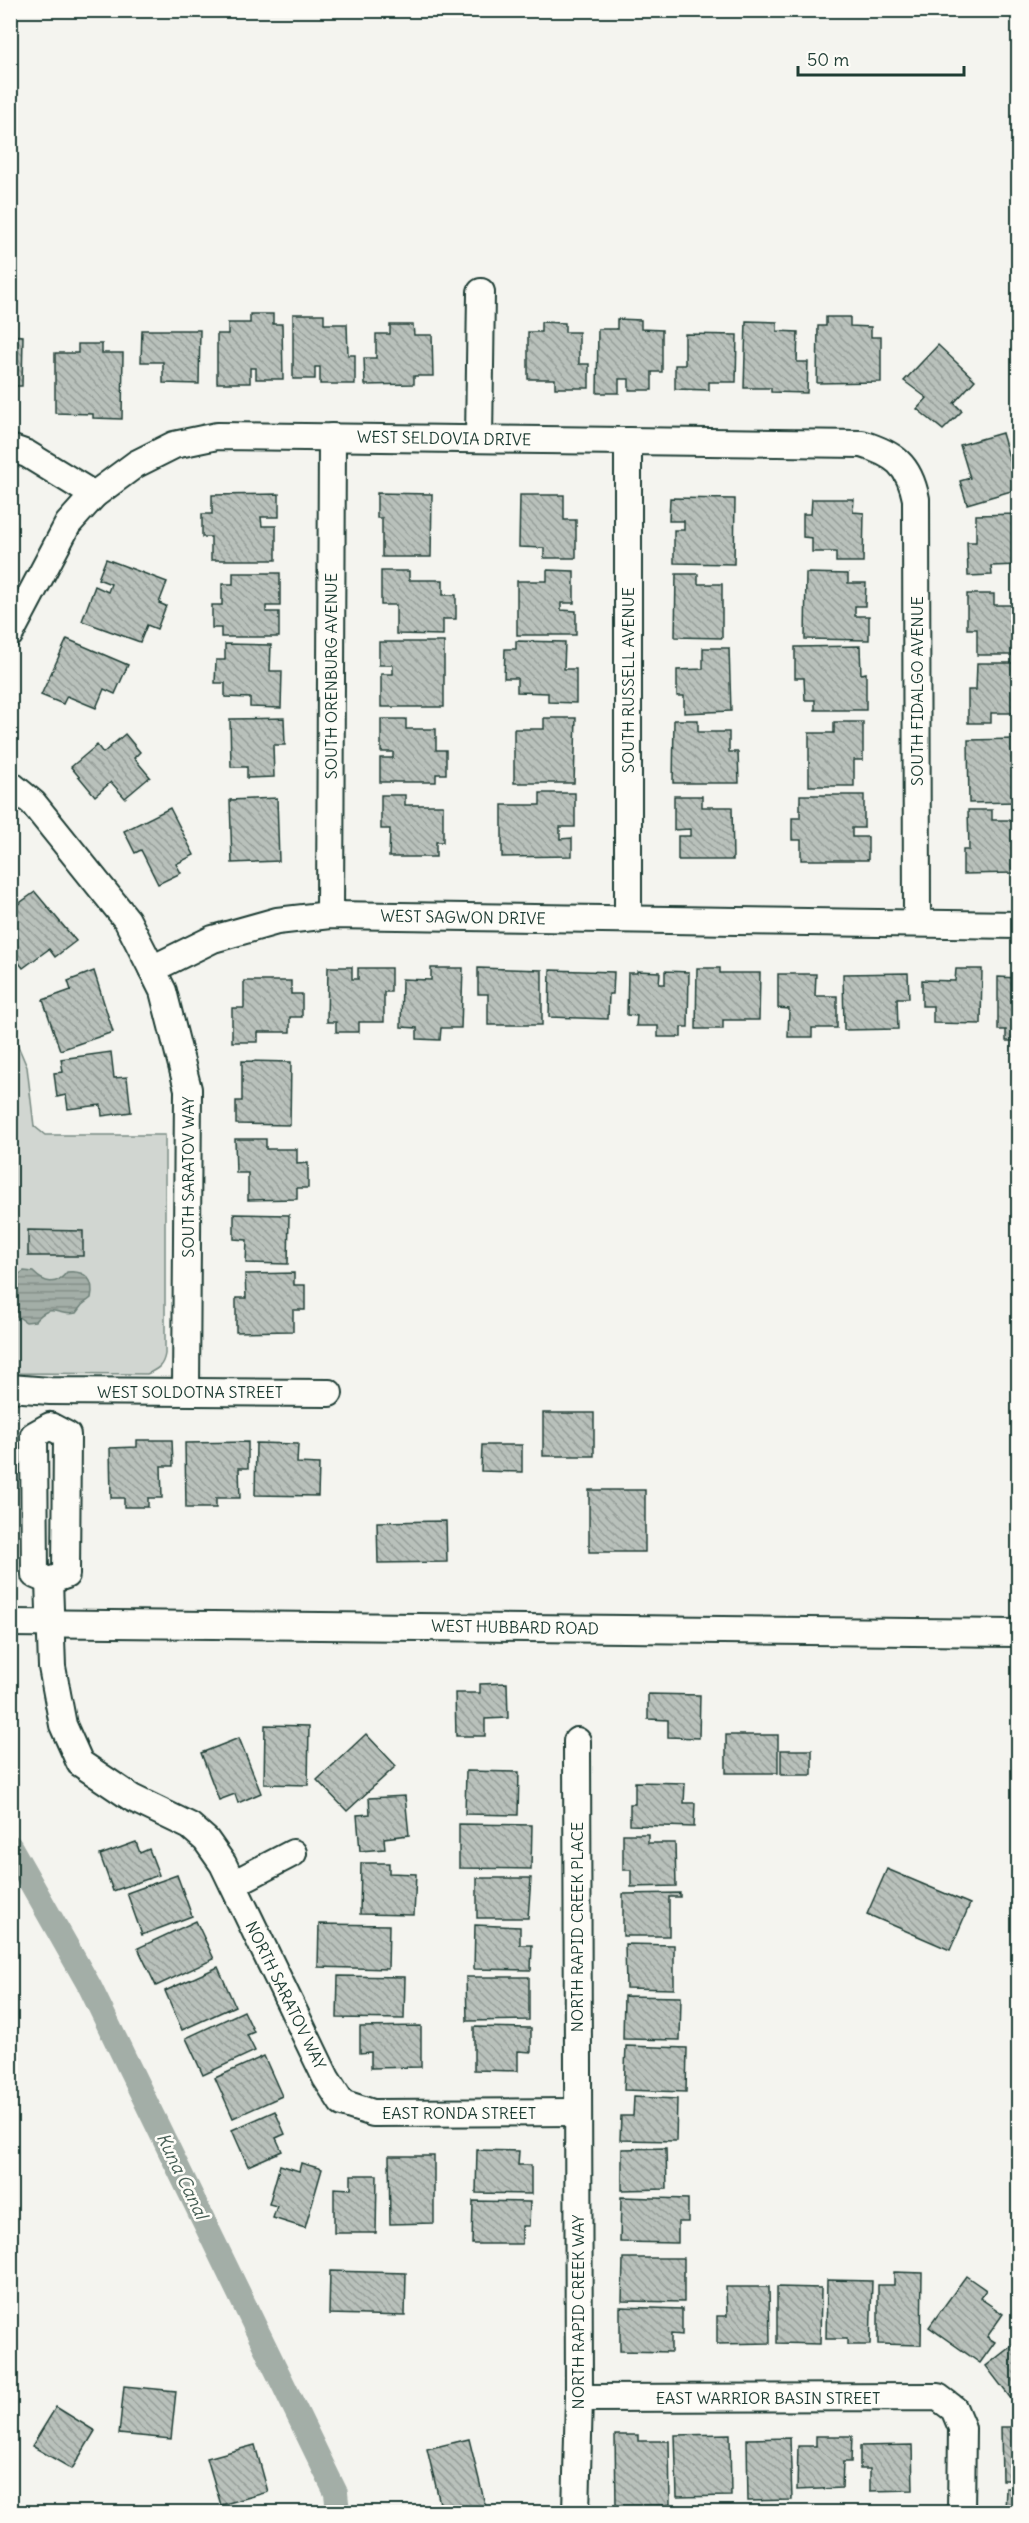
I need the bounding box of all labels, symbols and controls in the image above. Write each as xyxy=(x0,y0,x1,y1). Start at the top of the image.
scale bar xyxy=(798,39,964,77)
text: 50 m xyxy=(807,48,849,71)
street label: WEST SELDOVIA DRIVE xyxy=(357,426,531,450)
street label: SOUTH ORENBURG AVENUE xyxy=(321,573,341,779)
street label: SOUTH RUSSELL AVENUE xyxy=(618,587,638,773)
street label: SOUTH FIDALGO AVENUE xyxy=(907,596,927,786)
street label: WEST SAGWON DRIVE xyxy=(380,906,546,928)
street label: SOUTH SARATOV WAY xyxy=(178,1096,198,1258)
street label: WEST SOLDOTNA STREET xyxy=(97,1382,283,1402)
street label: WEST HUBBARD ROAD xyxy=(431,1616,599,1638)
street label: NORTH RAPID CREEK PLACE xyxy=(567,1822,587,2032)
street label: NORTH SARATOV WAY xyxy=(241,1918,331,2072)
street label: EAST RONDA STREET xyxy=(382,2103,536,2123)
water label: Kuna Canal xyxy=(152,2129,214,2225)
street label: NORTH RAPID CREEK WAY xyxy=(568,2214,588,2409)
street label: EAST WARRIOR BASIN STREET xyxy=(656,2388,880,2408)

